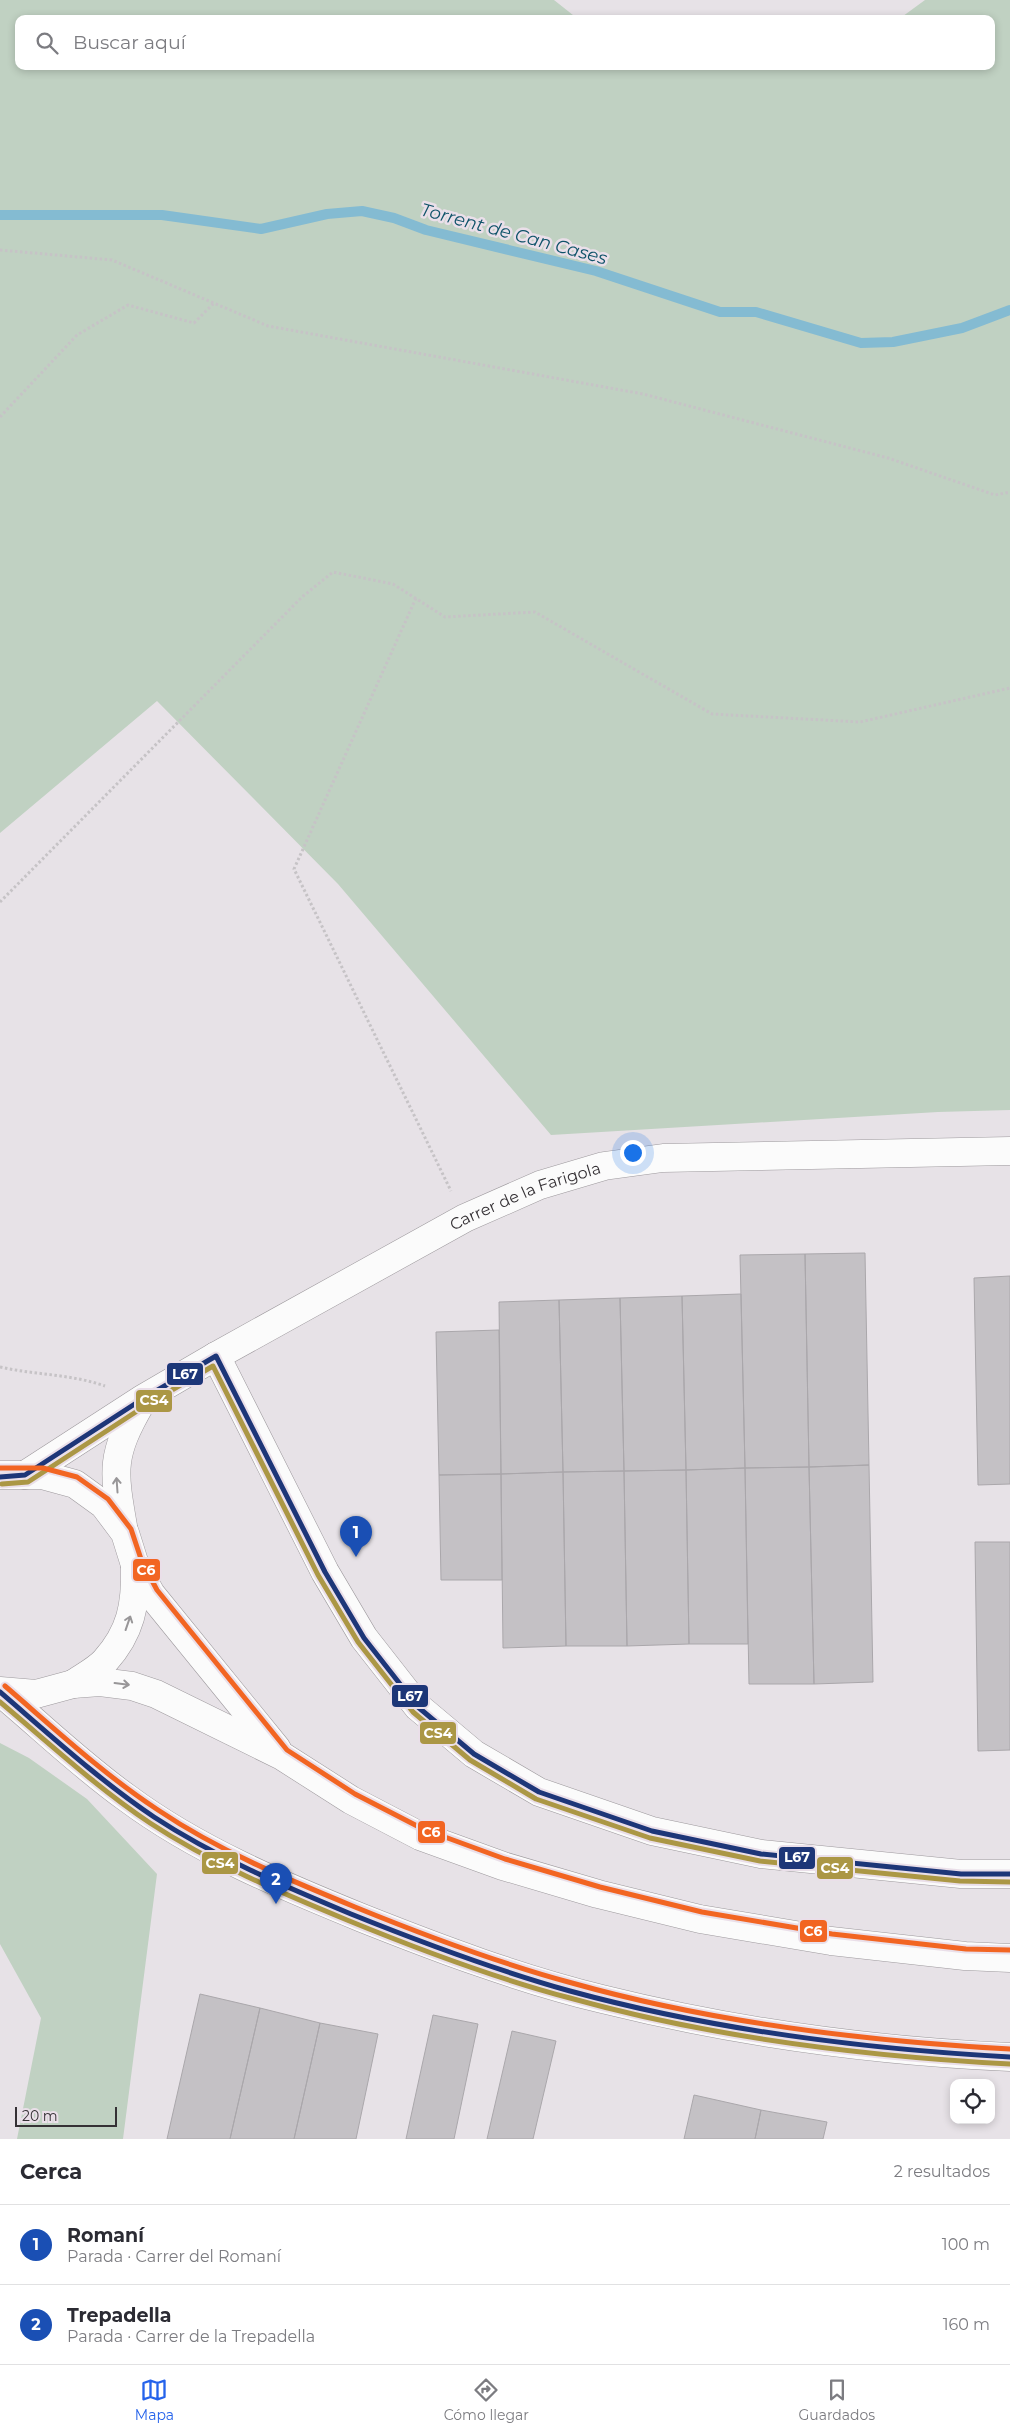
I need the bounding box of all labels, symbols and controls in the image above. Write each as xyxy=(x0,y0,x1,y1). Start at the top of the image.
search box xyxy=(15,15,995,70)
icon: search xyxy=(33,29,61,57)
text: Buscar aquí xyxy=(73,31,186,54)
water label: Torrent de Can Cases xyxy=(418,198,610,270)
your location xyxy=(620,1140,646,1166)
street label: Carrer de la Farigola xyxy=(446,1159,603,1235)
line badge: L67 xyxy=(166,1362,204,1386)
text: L67 xyxy=(172,1365,198,1383)
line badge: CS4 xyxy=(135,1389,173,1413)
text: CS4 xyxy=(140,1391,169,1409)
one-way arrow xyxy=(112,1477,121,1493)
pin: 1 xyxy=(340,1516,372,1557)
line badge: C6 xyxy=(132,1558,161,1582)
text: C6 xyxy=(137,1561,155,1579)
one-way arrow xyxy=(124,1616,133,1632)
one-way arrow xyxy=(113,1680,129,1690)
line badge: L67 xyxy=(391,1684,429,1708)
text: L67 xyxy=(397,1687,423,1705)
line badge: CS4 xyxy=(419,1721,457,1745)
text: CS4 xyxy=(424,1724,453,1742)
line badge: C6 xyxy=(417,1820,446,1844)
text: C6 xyxy=(422,1823,440,1841)
line badge: L67 xyxy=(778,1846,816,1870)
text: L67 xyxy=(784,1848,810,1866)
line badge: CS4 xyxy=(201,1851,239,1875)
text: CS4 xyxy=(206,1854,235,1872)
line badge: CS4 xyxy=(816,1856,854,1880)
text: CS4 xyxy=(821,1859,850,1877)
pin: 2 xyxy=(260,1863,292,1904)
line badge: C6 xyxy=(799,1919,828,1943)
text: C6 xyxy=(804,1922,822,1940)
map controls xyxy=(950,2079,995,2124)
button: locate xyxy=(950,2079,995,2124)
scale bar xyxy=(15,2104,118,2127)
text: 20 m xyxy=(22,2107,58,2125)
text: Cerca xyxy=(20,2159,82,2184)
text: 2 resultados xyxy=(894,2162,990,2181)
text: Romaní xyxy=(67,2224,144,2247)
text: 1 xyxy=(33,2235,39,2254)
text: 100 m xyxy=(942,2235,990,2254)
text: Parada · Carrer del Romaní xyxy=(67,2247,281,2266)
text: Trepadella xyxy=(67,2304,172,2327)
text: 2 xyxy=(31,2315,41,2334)
text: 160 m xyxy=(943,2315,990,2334)
text: Parada · Carrer de la Trepadella xyxy=(67,2327,315,2346)
tab: Mapa xyxy=(135,2376,174,2424)
tab: Cómo llegar xyxy=(444,2376,529,2424)
tab: Guardados xyxy=(798,2376,875,2424)

